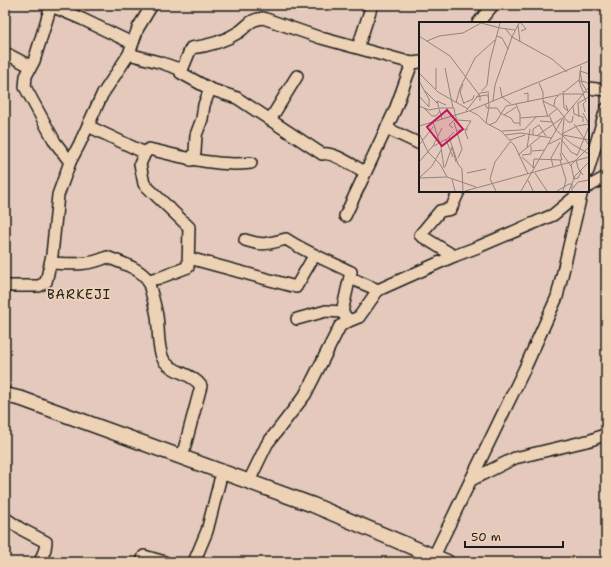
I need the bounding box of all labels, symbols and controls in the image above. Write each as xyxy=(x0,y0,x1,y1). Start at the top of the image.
inset map xyxy=(419,22,589,192)
district label: BARKEJI xyxy=(47,286,111,303)
scale bar xyxy=(465,523,563,549)
text: 50 m xyxy=(471,529,501,545)

